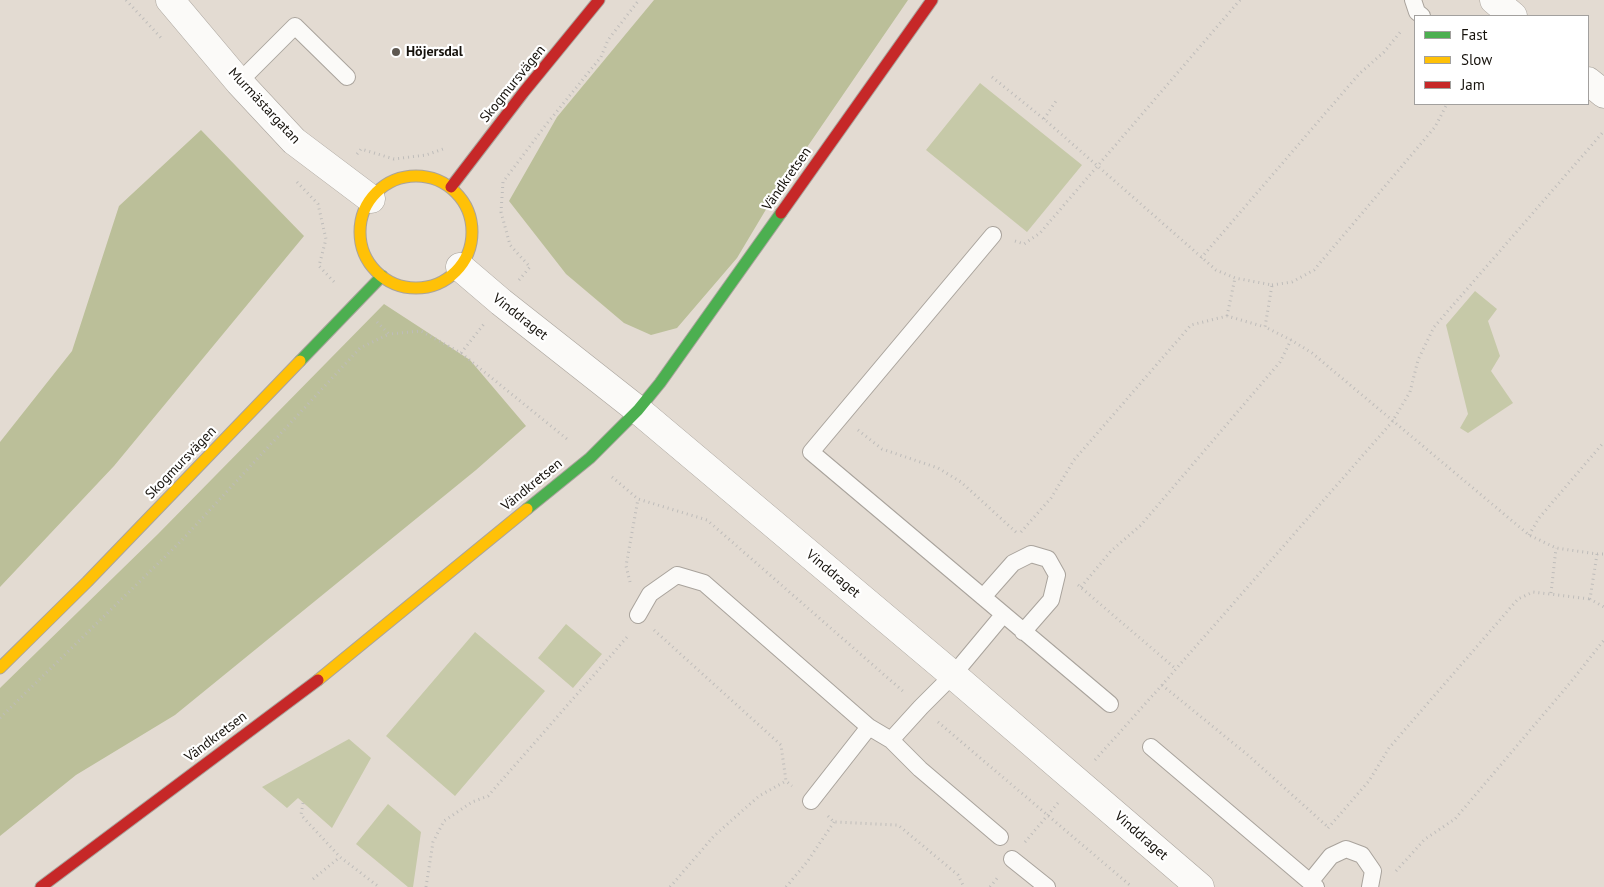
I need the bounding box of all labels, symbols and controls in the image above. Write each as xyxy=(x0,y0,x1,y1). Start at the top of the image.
legend xyxy=(1414,15,1589,105)
text: Fast xyxy=(1461,25,1488,44)
street label: Skogmursvägen xyxy=(477,42,549,126)
place label: Höjersdal xyxy=(406,44,463,60)
marker: Höjersdal xyxy=(390,46,402,58)
text: Slow xyxy=(1461,50,1492,69)
street label: Murmästargatan xyxy=(224,64,304,148)
text: Jam xyxy=(1461,75,1485,94)
street label: Vändkretsen xyxy=(759,144,815,214)
street label: Vinddraget xyxy=(489,290,551,344)
street label: Skogmursvägen xyxy=(142,423,220,503)
street label: Vändkretsen xyxy=(498,455,566,515)
street label: Vinddraget xyxy=(803,547,863,601)
street label: Vändkretsen xyxy=(182,708,250,766)
street label: Vinddraget xyxy=(1111,808,1171,864)

